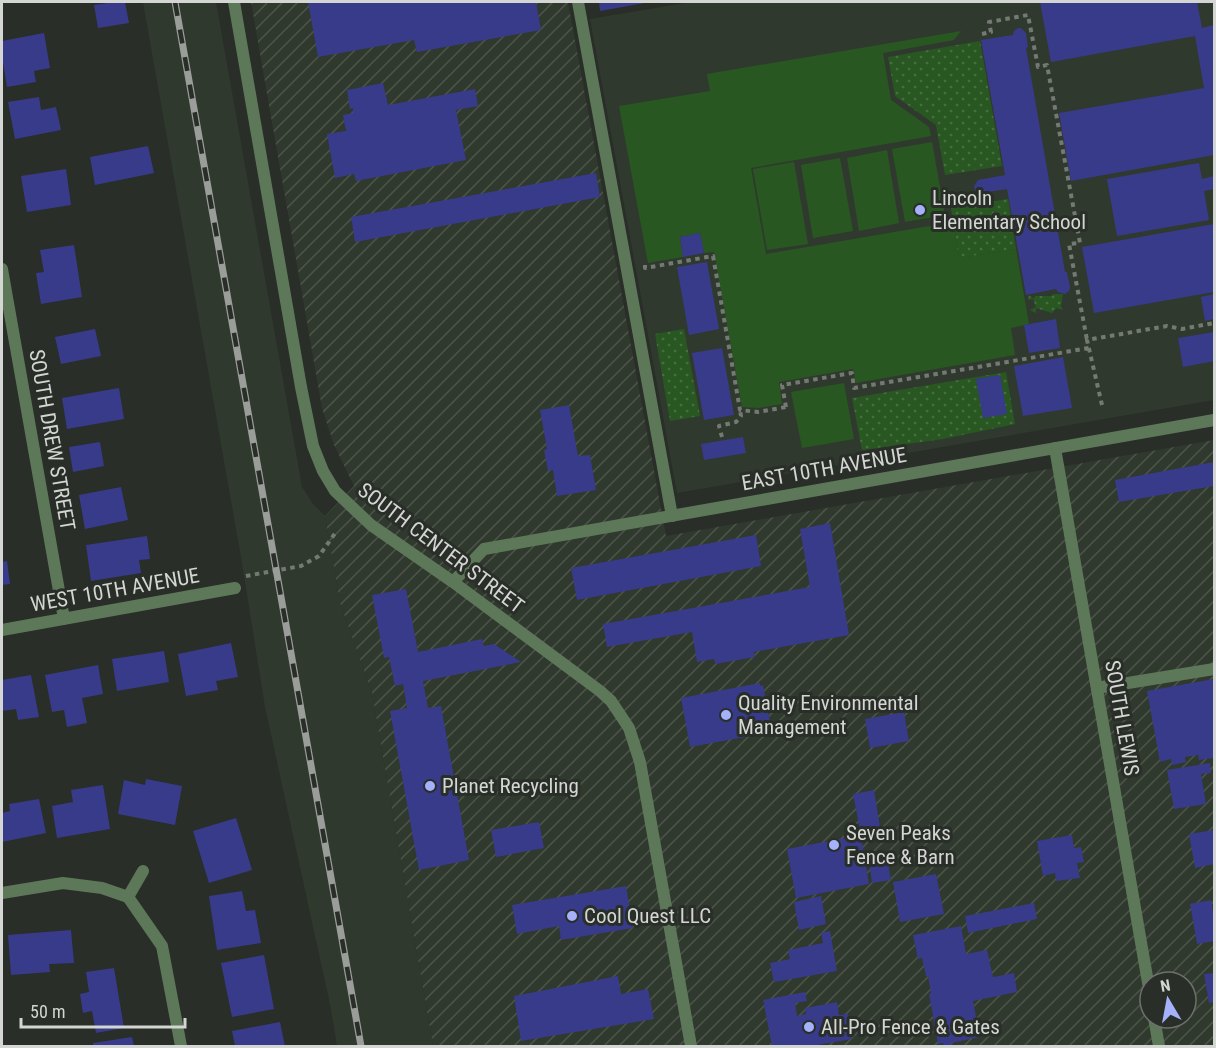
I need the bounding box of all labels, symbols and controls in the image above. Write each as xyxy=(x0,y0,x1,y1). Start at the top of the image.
place label: Lincoln Elementary School xyxy=(932,186,1086,234)
marker: Lincoln Elementary School xyxy=(913,203,927,217)
street label: SOUTH DREW STREET xyxy=(24,348,80,532)
street label: EAST 10TH AVENUE xyxy=(740,443,908,495)
street label: SOUTH CENTER STREET xyxy=(353,478,529,618)
street label: WEST 10TH AVENUE xyxy=(29,563,201,617)
street label: SOUTH LEWIS xyxy=(1100,658,1144,778)
place label: Quality Environmental Management xyxy=(738,691,919,739)
marker: Quality Environmental Management xyxy=(719,708,733,722)
place label: Planet Recycling xyxy=(442,774,579,798)
marker: Planet Recycling xyxy=(423,779,437,793)
place label: Seven Peaks Fence & Barn xyxy=(846,821,955,869)
marker: Seven Peaks Fence & Barn xyxy=(827,838,841,852)
place label: Cool Quest LLC xyxy=(584,904,711,928)
marker: Cool Quest LLC xyxy=(565,909,579,923)
north arrow xyxy=(1138,970,1198,1030)
text: N xyxy=(1159,976,1172,996)
scale bar xyxy=(21,991,184,1029)
text: 50 m xyxy=(30,1001,65,1022)
place label: All-Pro Fence & Gates xyxy=(821,1015,1000,1039)
marker: All-Pro Fence & Gates xyxy=(802,1020,816,1034)

